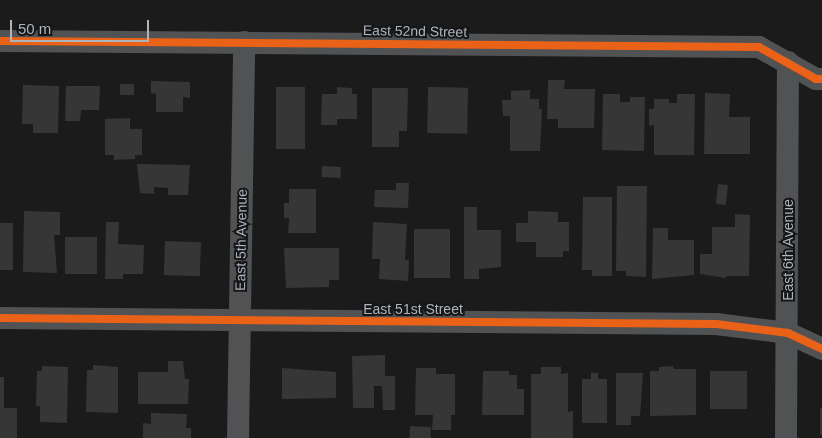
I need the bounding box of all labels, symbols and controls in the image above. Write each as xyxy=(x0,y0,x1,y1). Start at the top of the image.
scale bar xyxy=(12,10,151,42)
text: 50 m xyxy=(18,20,51,37)
street label: East 52nd Street xyxy=(363,22,467,40)
street label: East 5th Avenue xyxy=(232,189,250,291)
street label: East 6th Avenue xyxy=(780,199,796,301)
street label: East 51st Street xyxy=(363,301,463,317)

